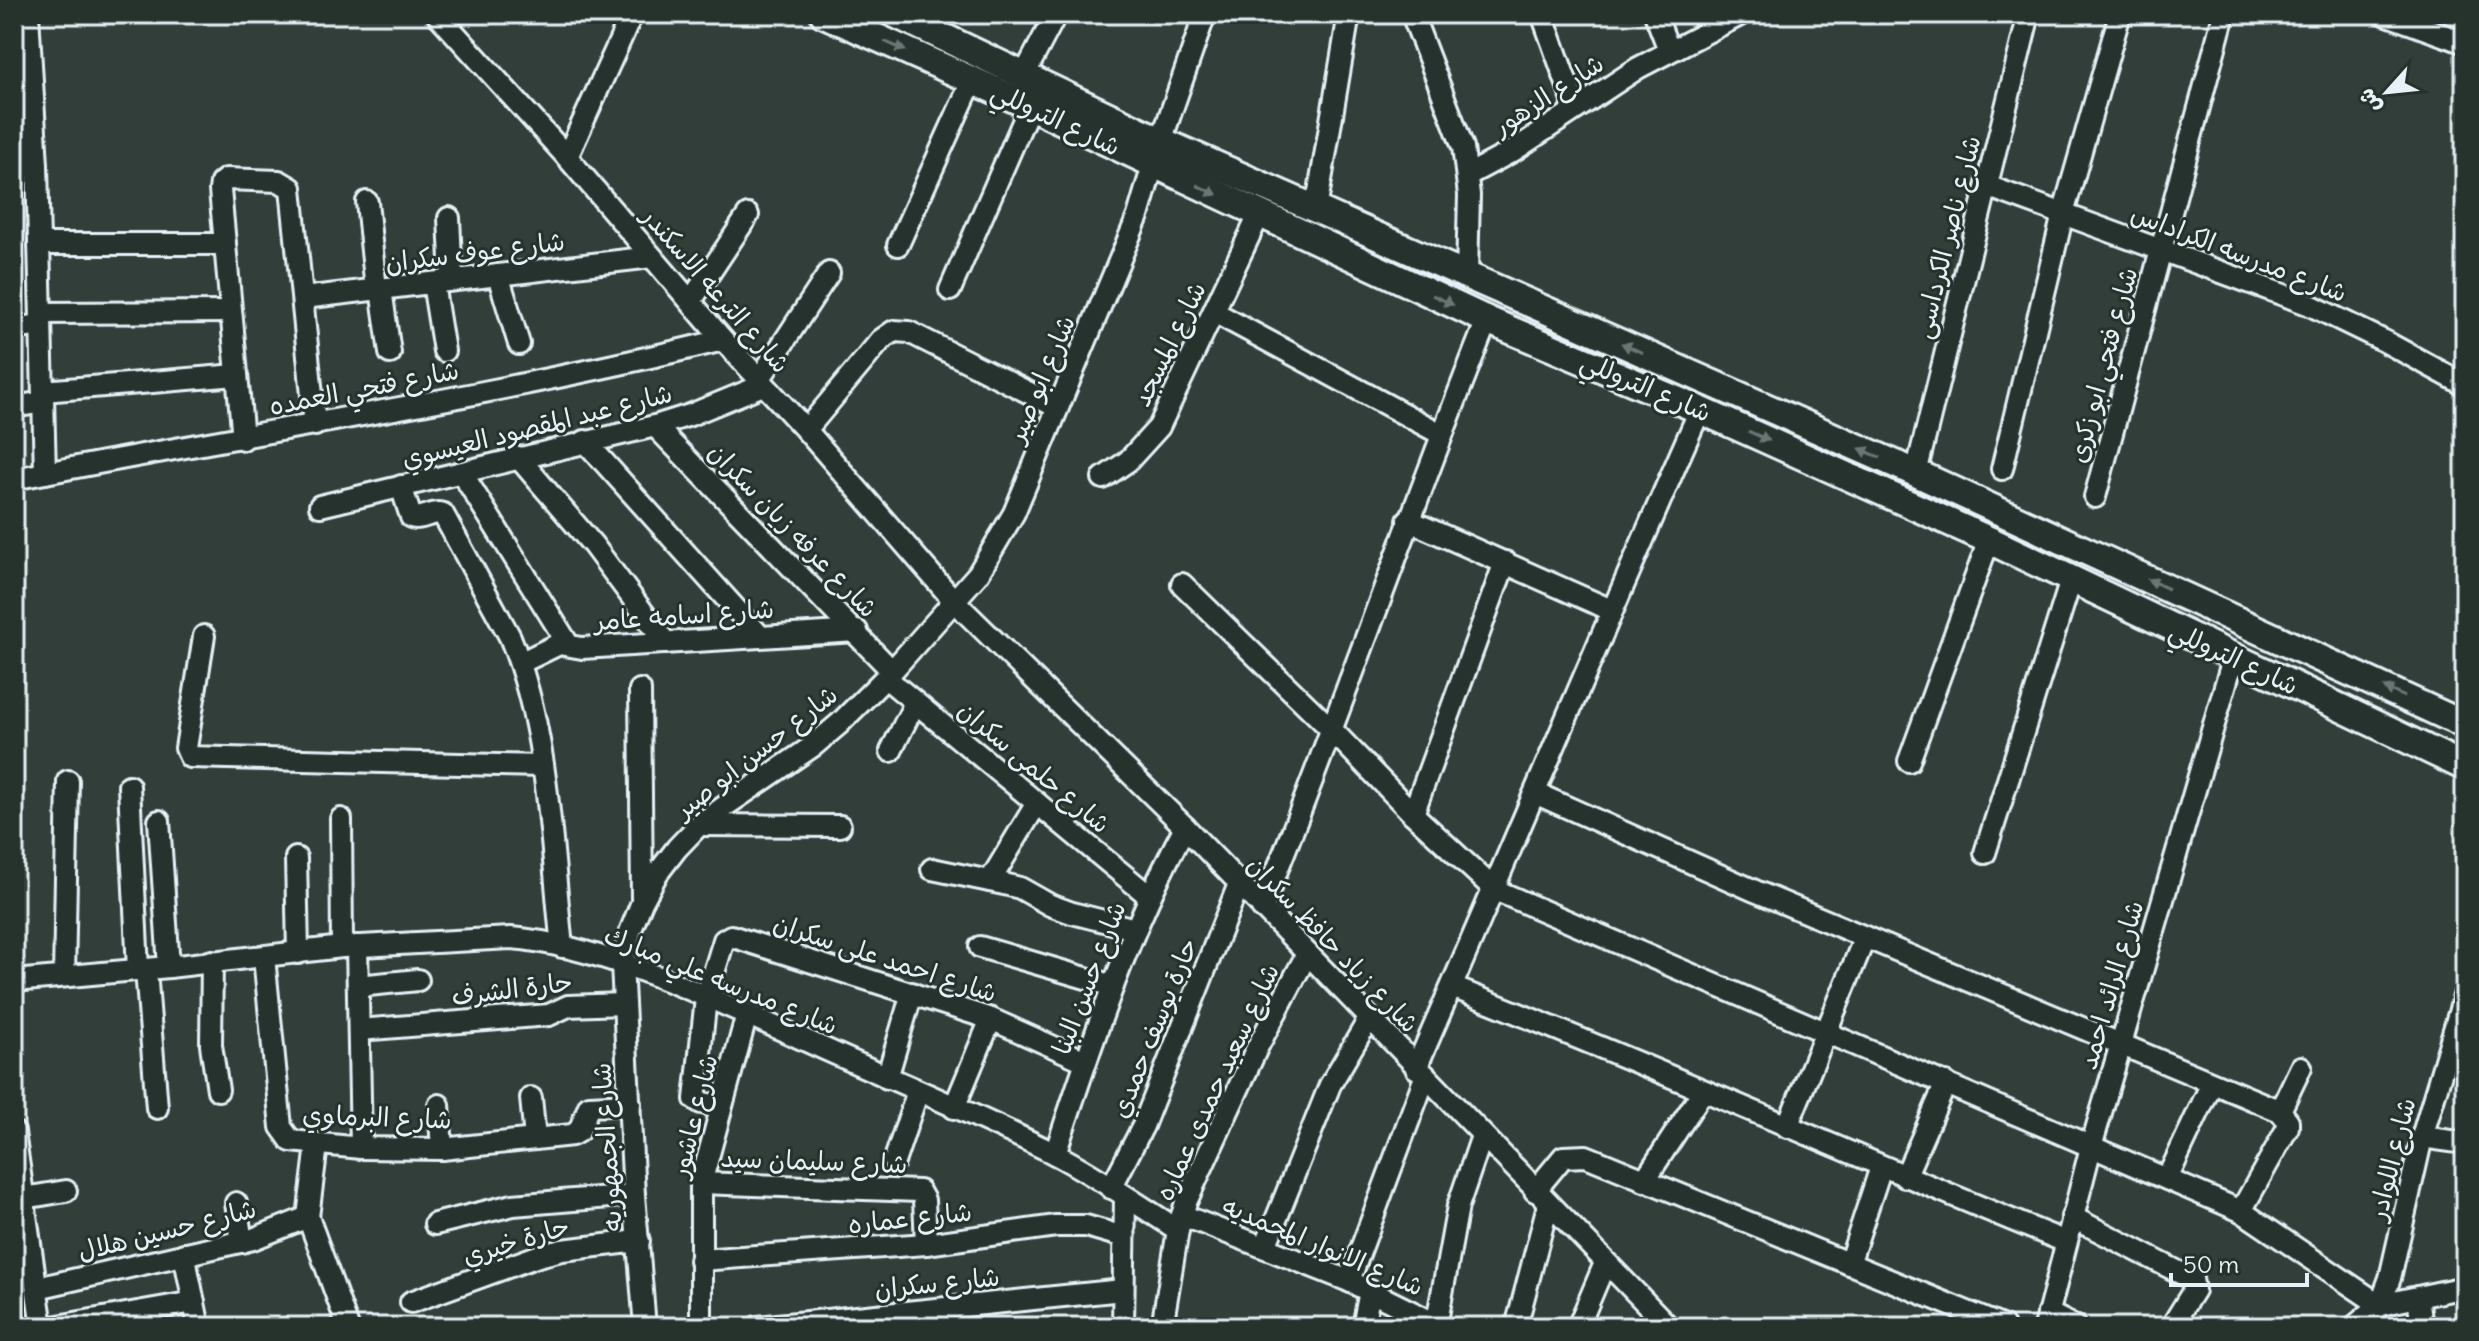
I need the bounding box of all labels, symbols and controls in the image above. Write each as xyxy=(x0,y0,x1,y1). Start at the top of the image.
one-way arrow xyxy=(883,39,907,53)
street label: شارع الزهور xyxy=(1485,46,1611,145)
north arrow xyxy=(2347,52,2427,132)
street label: شارع التروللي xyxy=(983,74,1126,169)
text: ش xyxy=(2351,84,2387,118)
street label: شارع ناصر الكرداسى xyxy=(1905,132,1990,342)
one-way arrow xyxy=(1196,183,1219,197)
street label: شارع مدرسه الكراداس xyxy=(2126,196,2352,311)
street label: شارع الترعه الاسكندر xyxy=(632,198,798,381)
street label: شارع عوف سكران xyxy=(383,224,567,281)
street label: شارع فتحي ابو زكرى xyxy=(2061,263,2151,468)
street label: شارع المسجد xyxy=(1124,276,1215,413)
one-way arrow xyxy=(1432,293,1455,307)
street label: شارع ابو صير xyxy=(998,310,1084,450)
one-way arrow xyxy=(1621,341,1644,355)
street label: شارع التروللي xyxy=(1573,344,1717,435)
street label: شارع فتحي العمده xyxy=(266,353,463,429)
street label: شارع عبد المقصود العيسوي xyxy=(398,376,676,478)
one-way arrow xyxy=(1747,430,1771,443)
street label: شارع عرفه زيان سكران xyxy=(700,435,885,625)
one-way arrow xyxy=(1858,446,1882,460)
one-way arrow xyxy=(2146,577,2170,591)
street label: شارع اسامه عامر xyxy=(591,592,775,639)
street label: شارع التروللي xyxy=(2161,613,2304,708)
street label: شارع حسن ابو صير xyxy=(666,678,845,828)
one-way arrow xyxy=(2383,685,2406,699)
street label: شارع حلمى سكران xyxy=(950,693,1117,842)
street label: شارع زياد حافظ سكران xyxy=(1239,848,1427,1041)
street label: شارع الرائد احمد xyxy=(2071,896,2152,1074)
street label: شارع حسن البنا xyxy=(1044,897,1135,1060)
street label: شارع احمد على سكران xyxy=(769,906,1001,1011)
street label: شارع مدرسه علي مبارك xyxy=(597,918,843,1048)
street label: حارة يوسف حمدي xyxy=(1102,933,1207,1124)
street label: شارع سعيد حمدى عماره xyxy=(1147,958,1288,1206)
street label: حارة الشرف xyxy=(450,965,574,1012)
street label: شارع عاشور xyxy=(662,1051,727,1183)
street label: شارع الجمهوريه xyxy=(584,1061,631,1232)
street label: شارع اللوادر xyxy=(2360,1094,2425,1226)
street label: شارع البرماوي xyxy=(302,1097,452,1139)
street label: شارع سليمان سيد xyxy=(720,1141,908,1182)
street label: شارع الانوار المحمديه xyxy=(1217,1188,1429,1305)
street label: شارع حسين هلال xyxy=(74,1191,260,1270)
street label: شارع عماره xyxy=(846,1195,974,1242)
street label: حارة خيري xyxy=(458,1209,574,1275)
scale bar xyxy=(2171,1237,2307,1287)
text: 50 m xyxy=(2183,1249,2239,1279)
street label: شارع سكران xyxy=(873,1260,1001,1307)

